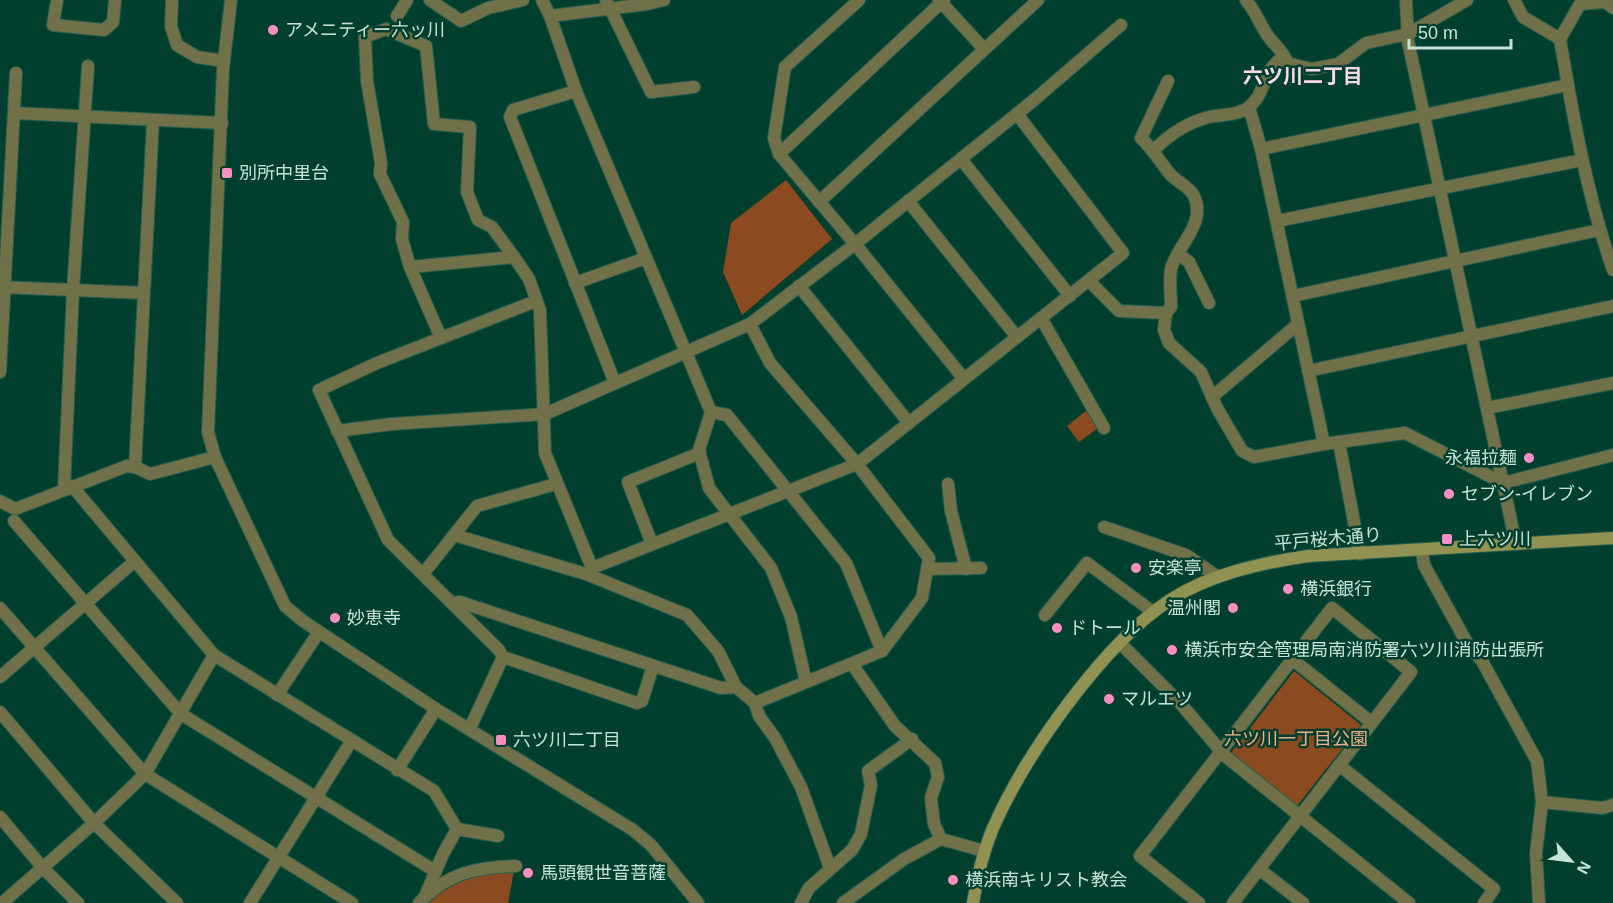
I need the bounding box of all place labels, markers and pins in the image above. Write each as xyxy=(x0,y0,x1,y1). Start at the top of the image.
place label: アメニティー六ッ川 xyxy=(285,20,445,40)
marker: アメニティー六ッ川 xyxy=(266,23,280,37)
place label: 別所中里台 xyxy=(239,163,329,183)
marker: 別所中里台 xyxy=(220,166,234,180)
place label: 永福拉麺 xyxy=(1445,448,1517,468)
marker: 永福拉麺 xyxy=(1522,451,1536,465)
place label: セブン-イレブン xyxy=(1461,484,1593,504)
marker: セブン-イレブン xyxy=(1442,487,1456,501)
place label: 上六ツ川 xyxy=(1459,529,1531,549)
marker: 上六ツ川 xyxy=(1440,532,1454,546)
place label: 安楽亭 xyxy=(1148,558,1202,578)
marker: 安楽亭 xyxy=(1129,561,1143,575)
place label: 横浜銀行 xyxy=(1300,579,1372,599)
marker: 横浜銀行 xyxy=(1281,582,1295,596)
place label: 温州閣 xyxy=(1167,598,1221,618)
marker: 温州閣 xyxy=(1226,601,1240,615)
place label: 妙恵寺 xyxy=(347,608,401,628)
marker: 妙恵寺 xyxy=(328,611,342,625)
place label: ドトール xyxy=(1069,618,1141,638)
marker: ドトール xyxy=(1050,621,1064,635)
place label: 横浜市安全管理局南消防署六ツ川消防出張所 xyxy=(1184,640,1544,660)
marker: 横浜市安全管理局南消防署六ツ川消防出張所 xyxy=(1165,643,1179,657)
place label: マルエツ xyxy=(1121,689,1193,709)
marker: マルエツ xyxy=(1102,692,1116,706)
place label: 六ツ川二丁目 xyxy=(513,730,621,750)
marker: 六ツ川二丁目 xyxy=(494,733,508,747)
place label: 馬頭観世音菩薩 xyxy=(540,863,666,883)
marker: 馬頭観世音菩薩 xyxy=(521,866,535,880)
place label: 横浜南キリスト教会 xyxy=(965,870,1127,890)
marker: 横浜南キリスト教会 xyxy=(946,873,960,887)

